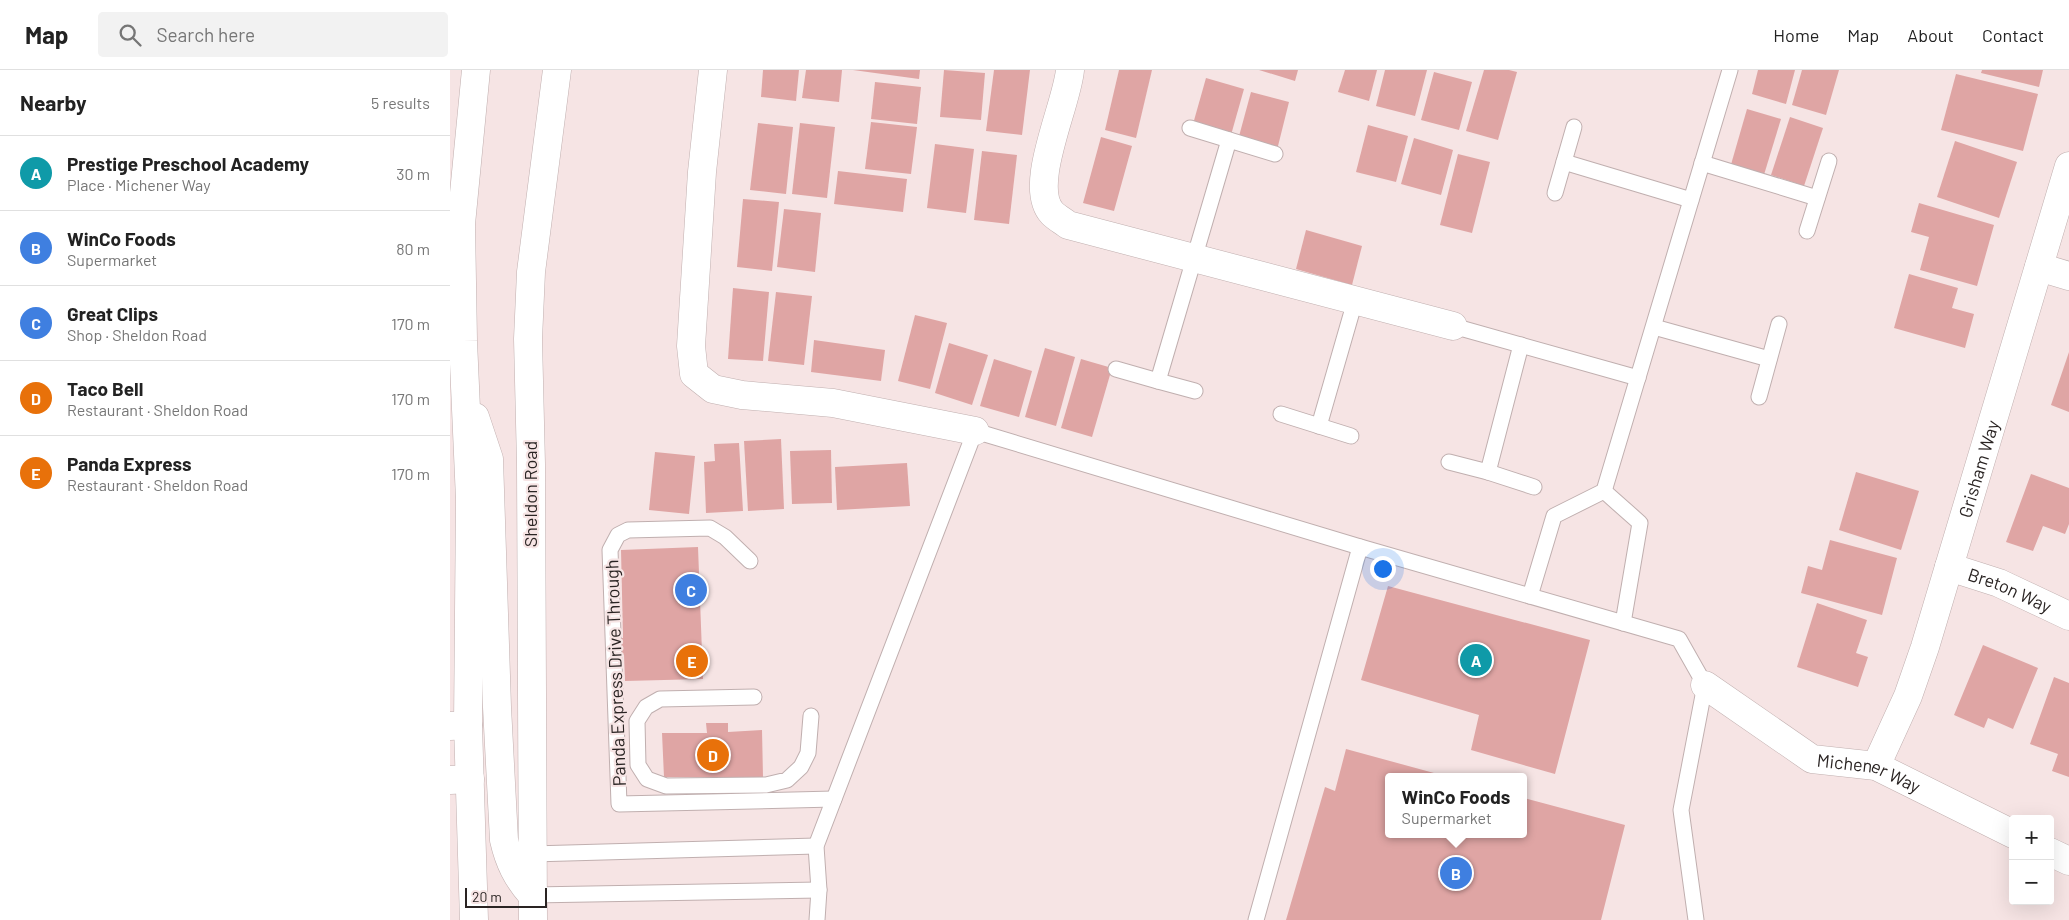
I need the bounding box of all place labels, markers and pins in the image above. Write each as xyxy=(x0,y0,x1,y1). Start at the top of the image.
pin: C xyxy=(675,571,707,609)
pin: A xyxy=(1460,641,1492,679)
pin: E xyxy=(676,642,708,680)
pin: D xyxy=(697,736,729,774)
pin: B xyxy=(1440,854,1472,892)

